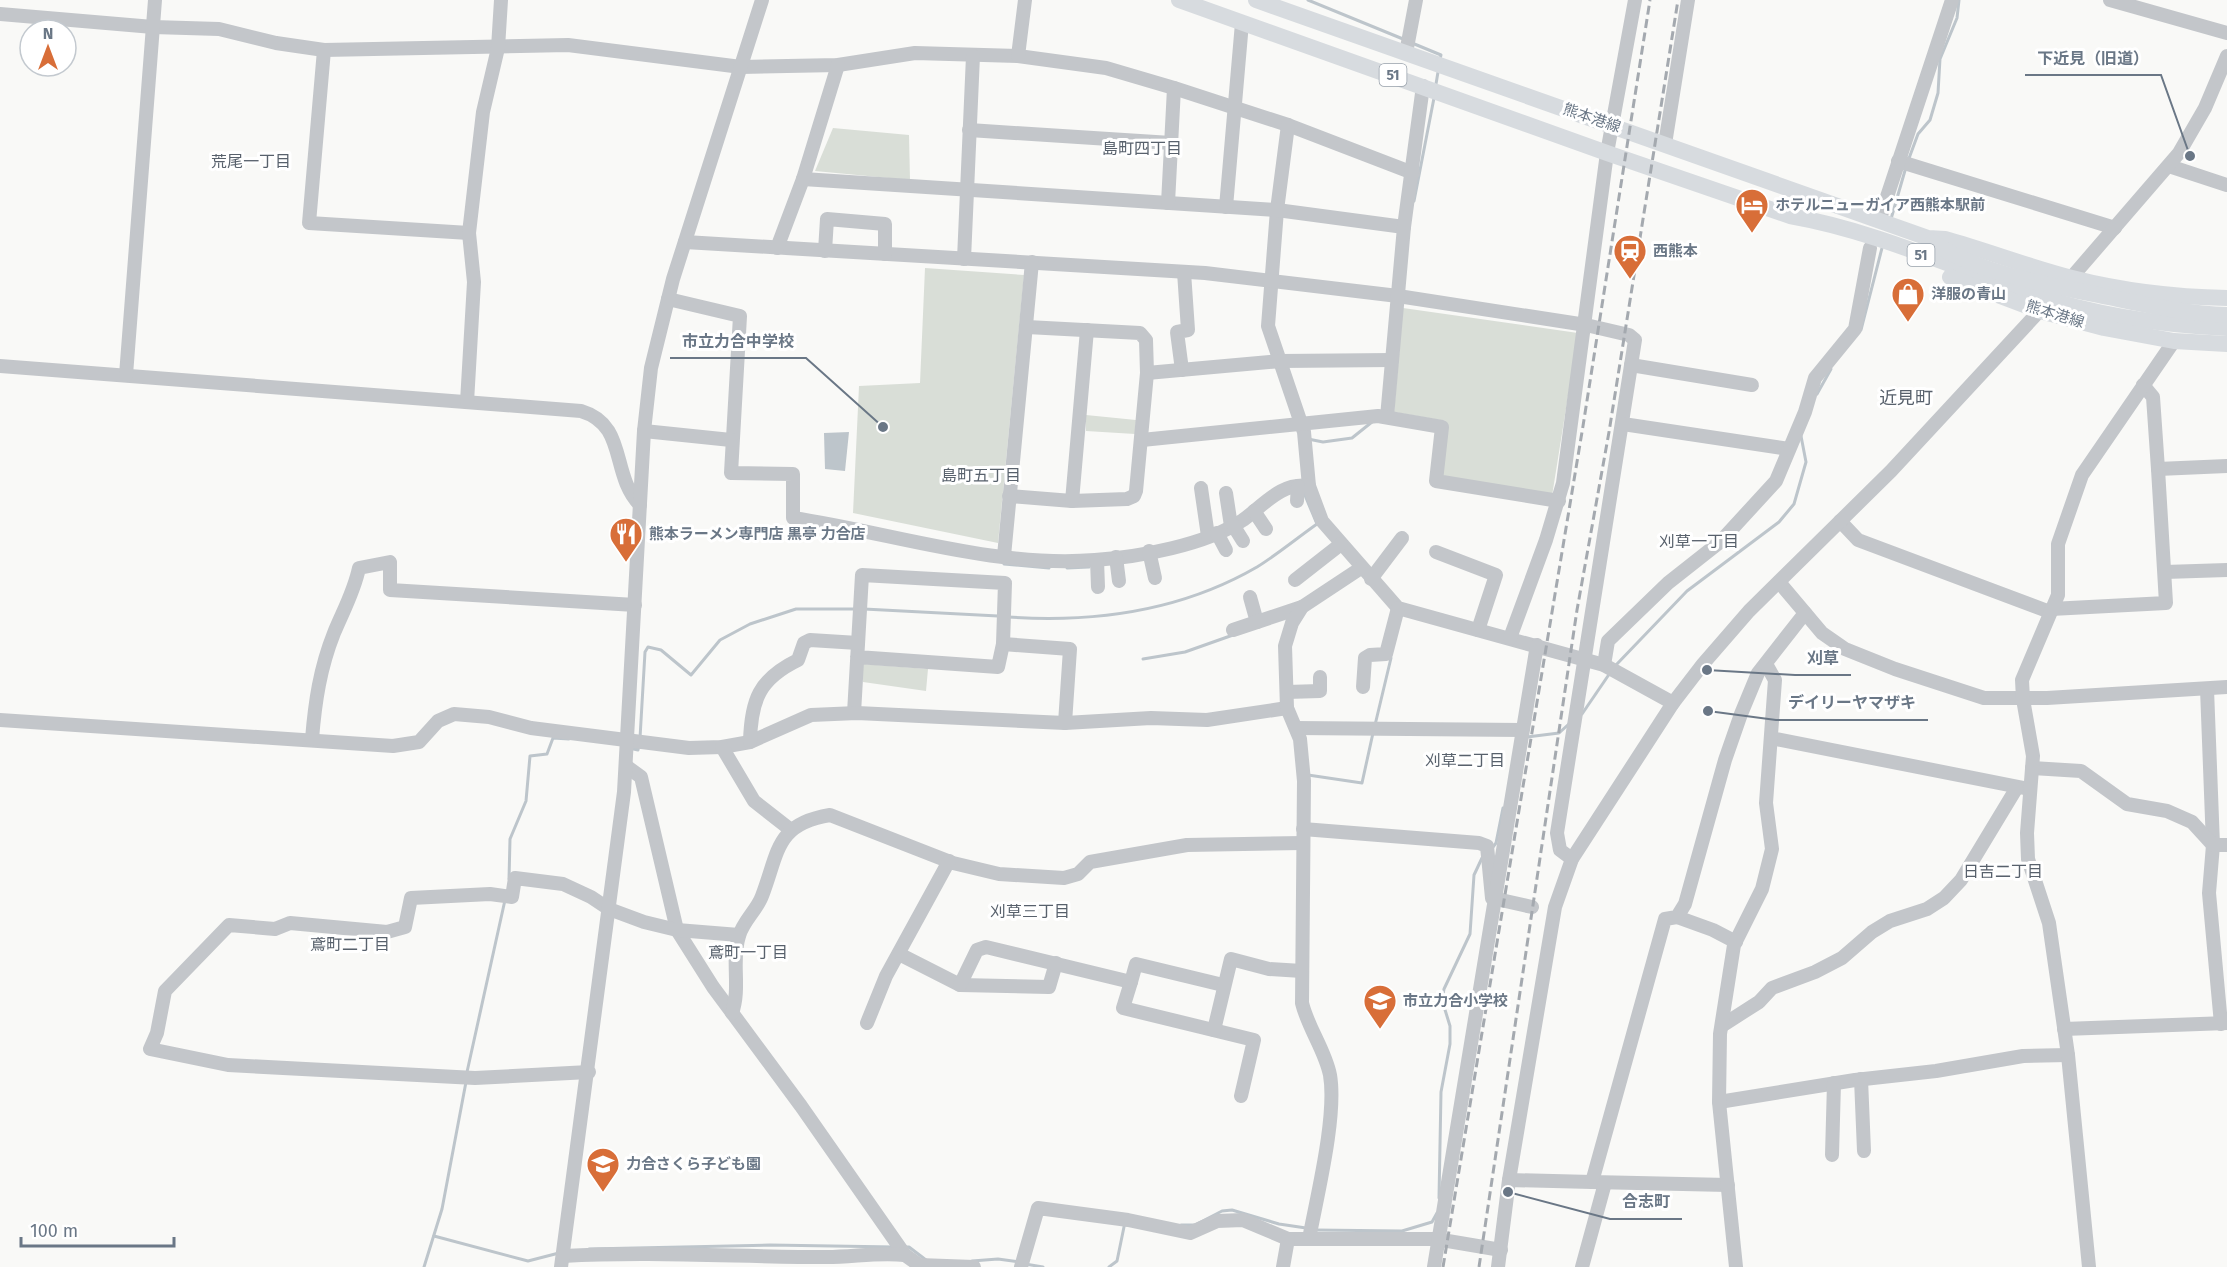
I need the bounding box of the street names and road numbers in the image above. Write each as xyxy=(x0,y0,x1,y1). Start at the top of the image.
road number: 51 xyxy=(1380,64,1406,86)
street label: 熊本港線 xyxy=(1561,100,1623,136)
road number: 51 xyxy=(1908,244,1934,266)
street label: 熊本港線 xyxy=(2024,297,2086,331)

